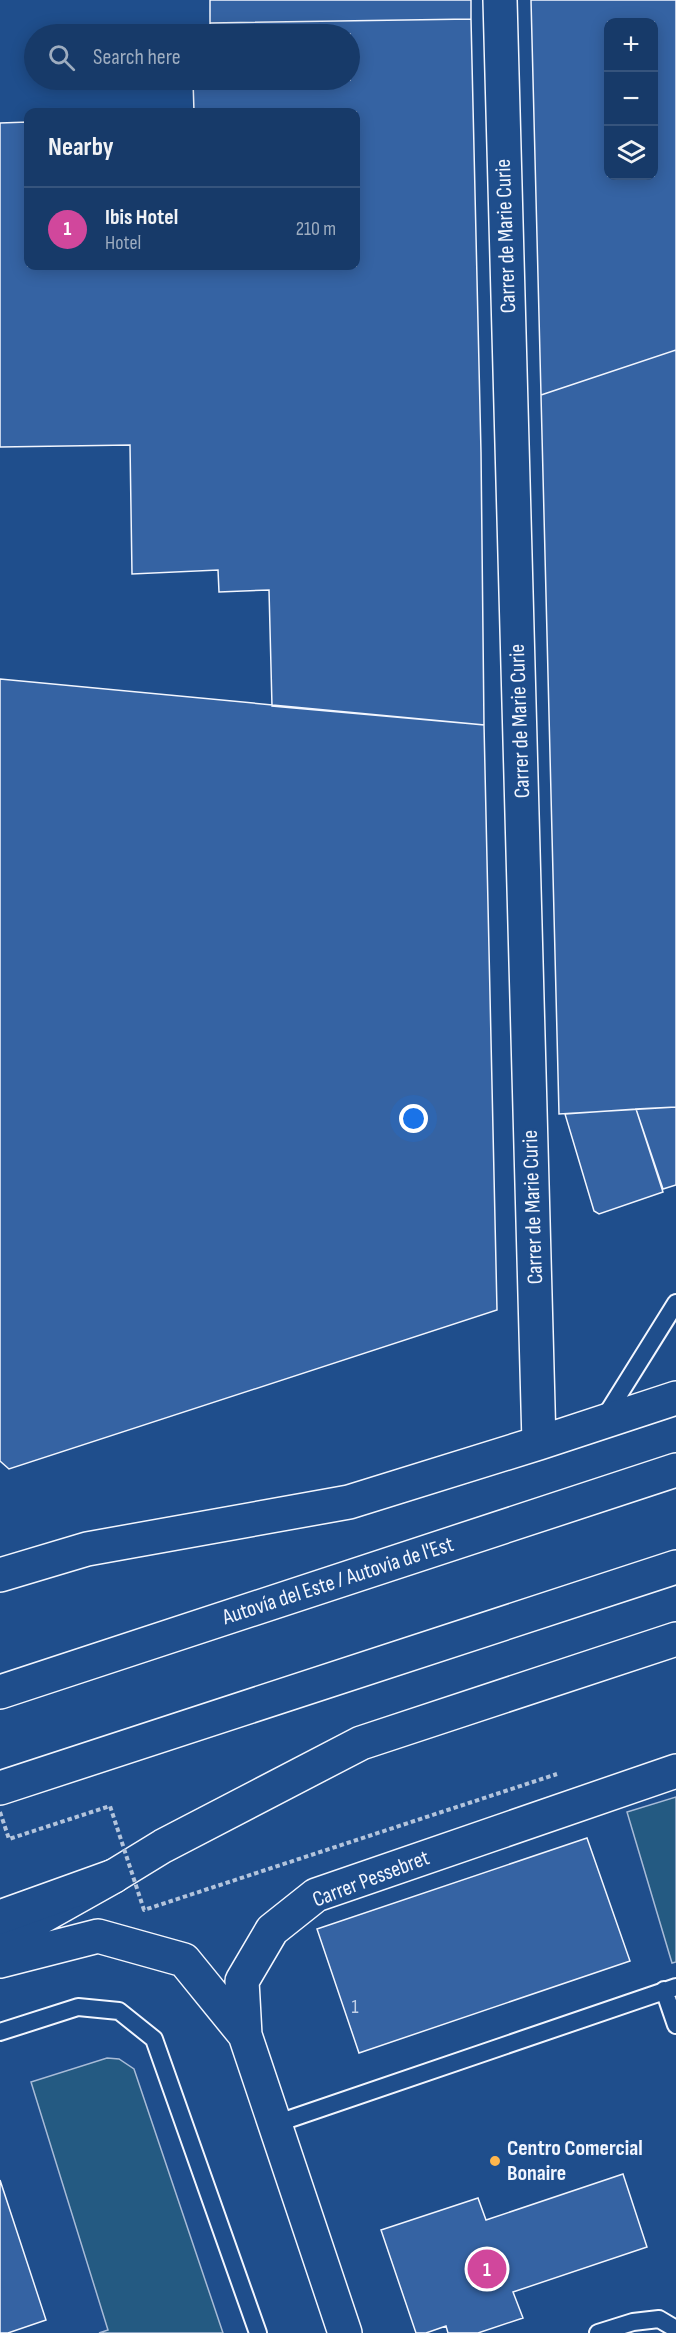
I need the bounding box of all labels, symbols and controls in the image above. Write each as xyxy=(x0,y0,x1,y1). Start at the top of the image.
map controls xyxy=(604,18,658,180)
button: + xyxy=(604,18,658,72)
search box xyxy=(24,24,360,90)
icon: search xyxy=(45,41,78,74)
text: Search here xyxy=(93,44,180,71)
button: − xyxy=(604,72,658,126)
button: layers xyxy=(604,126,658,180)
text: Nearby xyxy=(48,132,114,163)
street label: Carrer de Marie Curie xyxy=(490,158,522,314)
text: Ibis Hotel xyxy=(105,204,178,231)
text: 1 xyxy=(64,217,71,241)
text: 210 m xyxy=(296,217,336,241)
text: Hotel xyxy=(105,231,141,255)
street label: Carrer de Marie Curie xyxy=(504,643,536,799)
your location xyxy=(399,1104,428,1133)
street label: Carrer de Marie Curie xyxy=(517,1129,549,1285)
street label: Autovía del Este / Autovia de l'Est xyxy=(218,1531,457,1631)
street label: Carrer Pessebret xyxy=(309,1844,433,1914)
house number: 1 xyxy=(352,1995,359,2019)
place label: Centro Comercial Bonaire xyxy=(507,2135,643,2187)
marker: Centro Comercial Bonaire xyxy=(488,2154,502,2168)
pin: 1 xyxy=(468,2246,506,2292)

